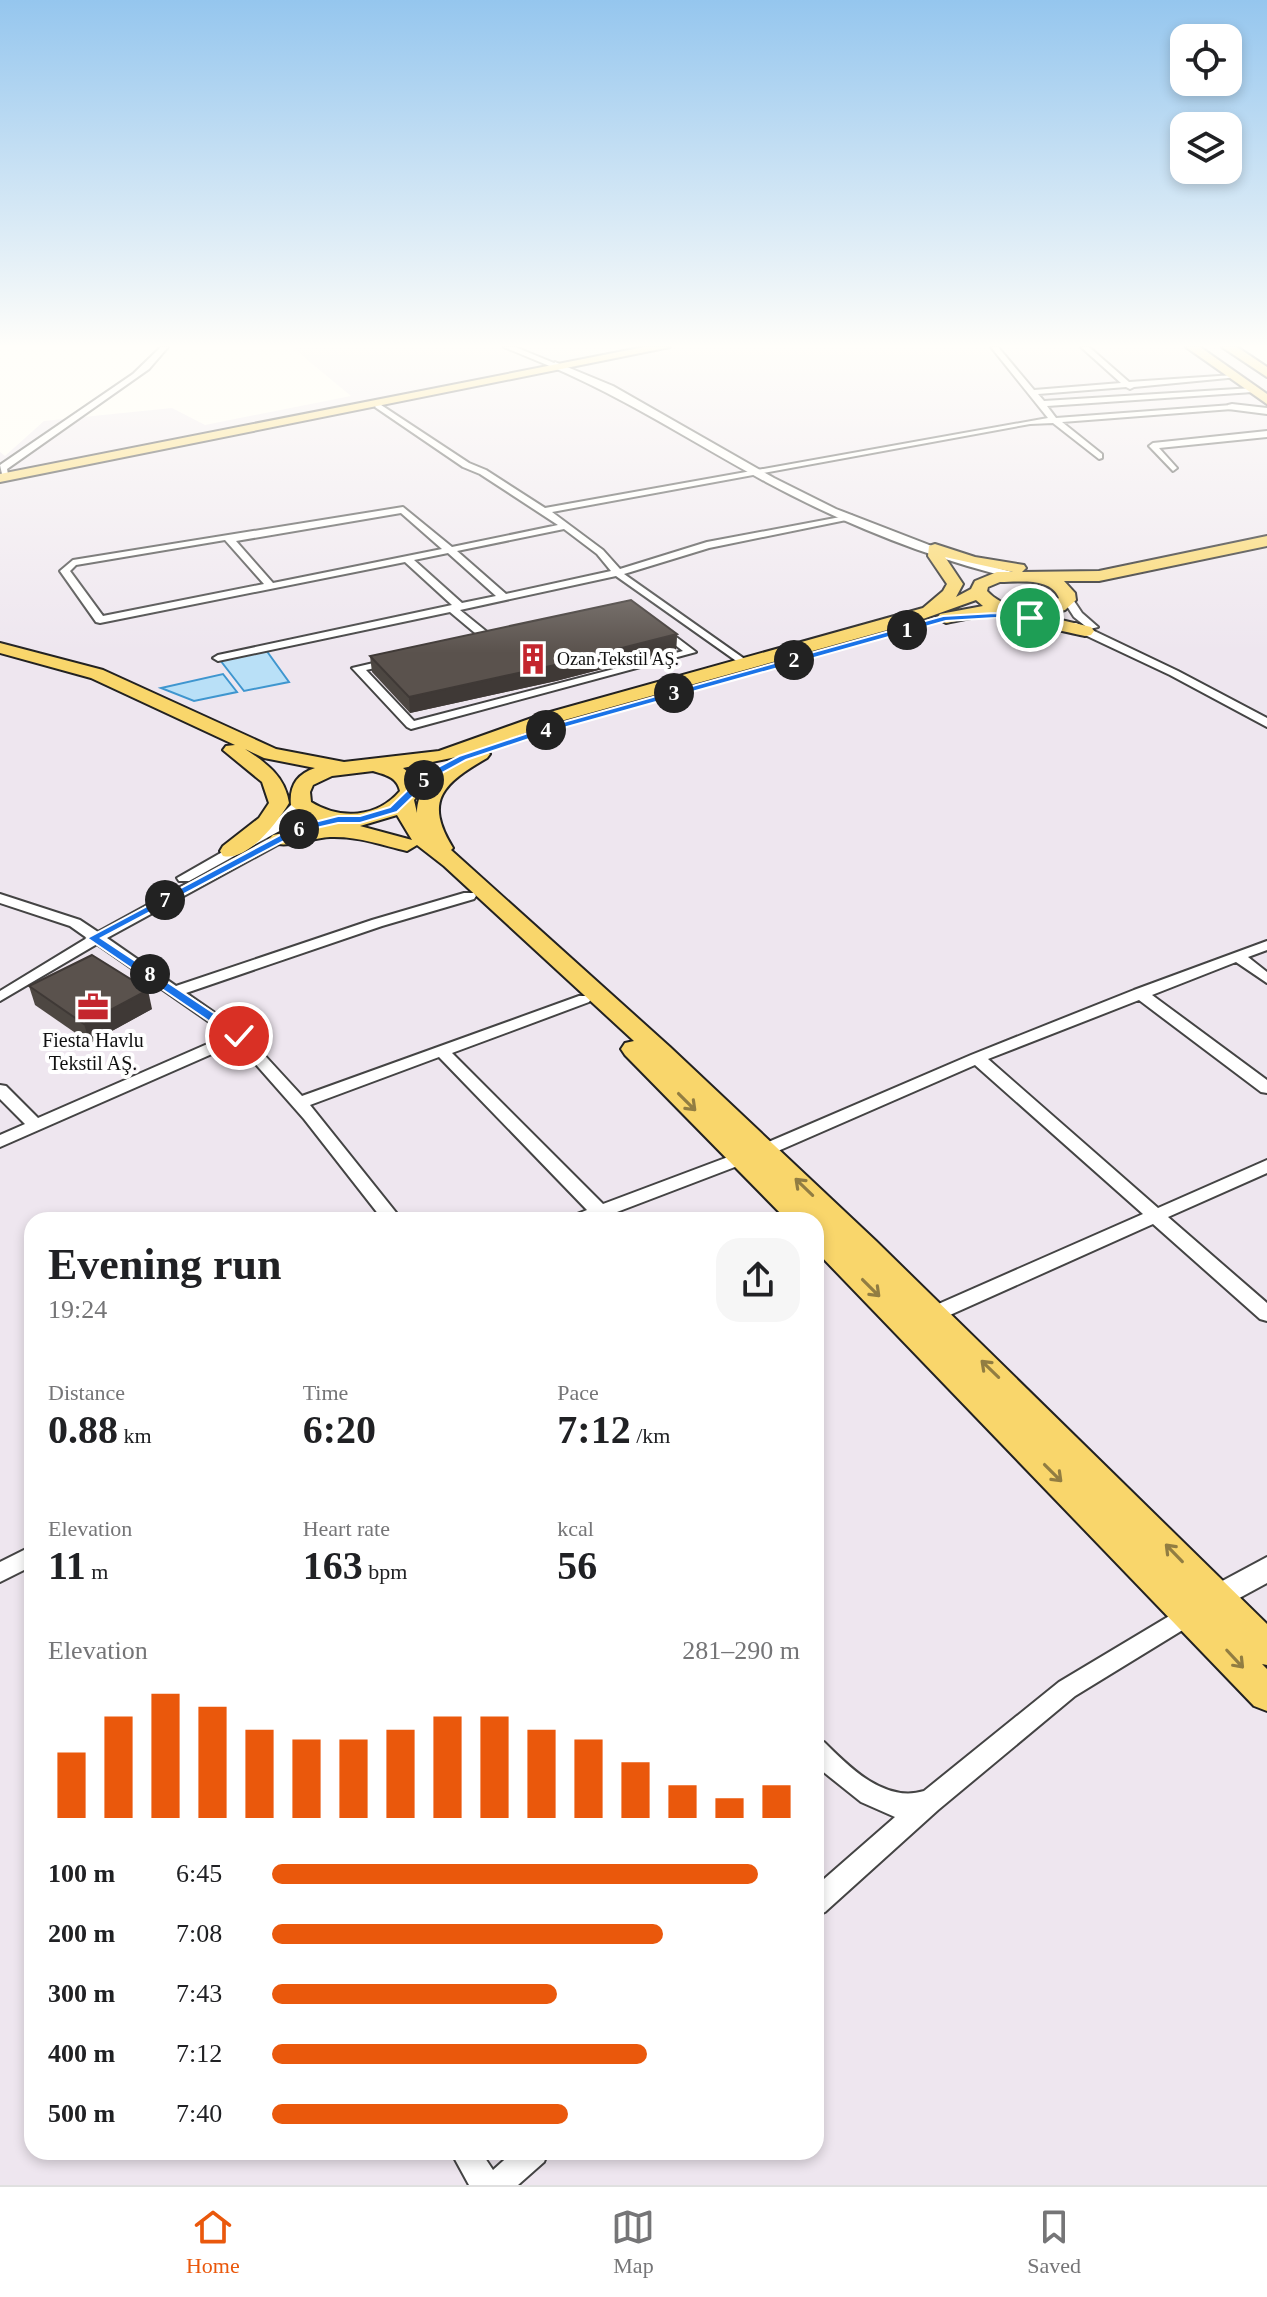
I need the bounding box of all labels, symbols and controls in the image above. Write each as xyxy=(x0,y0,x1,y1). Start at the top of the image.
map controls xyxy=(1170,24,1242,184)
button: locate xyxy=(1170,24,1242,96)
button: layers xyxy=(1170,112,1242,184)
pin xyxy=(996,584,1064,652)
icon: arrive xyxy=(1008,596,1052,640)
pin: 1 xyxy=(887,610,927,650)
text: 1 xyxy=(902,617,913,642)
pin: 2 xyxy=(774,640,814,680)
building icon: Ozan Tekstil AŞ. xyxy=(516,642,550,676)
text: 2 xyxy=(789,647,800,672)
place label: Ozan Tekstil AŞ. xyxy=(557,649,679,669)
pin: 3 xyxy=(654,673,694,713)
text: 3 xyxy=(669,680,680,705)
pin: 4 xyxy=(526,710,566,750)
text: 4 xyxy=(541,717,552,742)
pin: 5 xyxy=(404,760,444,800)
text: 5 xyxy=(419,767,430,792)
pin: 6 xyxy=(279,809,319,849)
text: 6 xyxy=(294,816,305,841)
pin: 7 xyxy=(145,880,185,920)
text: 7 xyxy=(160,887,171,912)
pin: 8 xyxy=(130,954,170,994)
text: 8 xyxy=(145,961,156,986)
office icon: Fiesta Havlu Tekstil AŞ. xyxy=(76,990,110,1024)
pin xyxy=(205,1002,273,1070)
icon: check xyxy=(217,1014,261,1058)
place label: Fiesta Havlu Tekstil AŞ. xyxy=(42,1029,144,1075)
one-way arrow xyxy=(677,1092,696,1111)
one-way arrow xyxy=(795,1178,814,1197)
button: share xyxy=(716,1238,800,1322)
text: Evening run xyxy=(48,1240,282,1289)
one-way arrow xyxy=(861,1278,880,1297)
text: 19:24 xyxy=(48,1295,107,1324)
one-way arrow xyxy=(981,1360,1000,1379)
text: Distance xyxy=(48,1380,125,1405)
text: Time xyxy=(303,1380,348,1405)
text: Pace xyxy=(557,1380,599,1405)
text: 0.88 xyxy=(48,1407,118,1452)
text: 6:20 xyxy=(303,1407,376,1452)
text: 7:12 xyxy=(557,1407,631,1452)
text: km xyxy=(118,1423,152,1448)
text: /km xyxy=(631,1423,670,1448)
one-way arrow xyxy=(1043,1463,1062,1482)
text: Elevation xyxy=(48,1516,132,1541)
text: Heart rate xyxy=(303,1516,390,1541)
text: kcal xyxy=(557,1516,594,1541)
text: 11 xyxy=(48,1543,86,1588)
text: 163 xyxy=(303,1543,363,1588)
text: 56 xyxy=(557,1543,597,1588)
one-way arrow xyxy=(1164,1543,1183,1563)
text: m xyxy=(86,1559,108,1584)
text: bpm xyxy=(363,1559,407,1584)
text: Elevation xyxy=(48,1636,148,1665)
text: 281–290 m xyxy=(682,1636,800,1665)
one-way arrow xyxy=(1225,1649,1243,1669)
text: 100 m xyxy=(48,1859,115,1888)
text: 6:45 xyxy=(176,1859,222,1888)
text: 200 m xyxy=(48,1919,115,1948)
text: 7:08 xyxy=(176,1919,222,1948)
text: 300 m xyxy=(48,1979,115,2008)
text: 7:43 xyxy=(176,1979,222,2008)
text: 400 m xyxy=(48,2039,115,2068)
text: 7:12 xyxy=(176,2039,222,2068)
text: 500 m xyxy=(48,2099,115,2128)
text: 7:40 xyxy=(176,2099,222,2128)
tab: Home xyxy=(186,2205,240,2279)
tab: Map xyxy=(611,2205,655,2279)
tab: Saved xyxy=(1027,2205,1081,2279)

